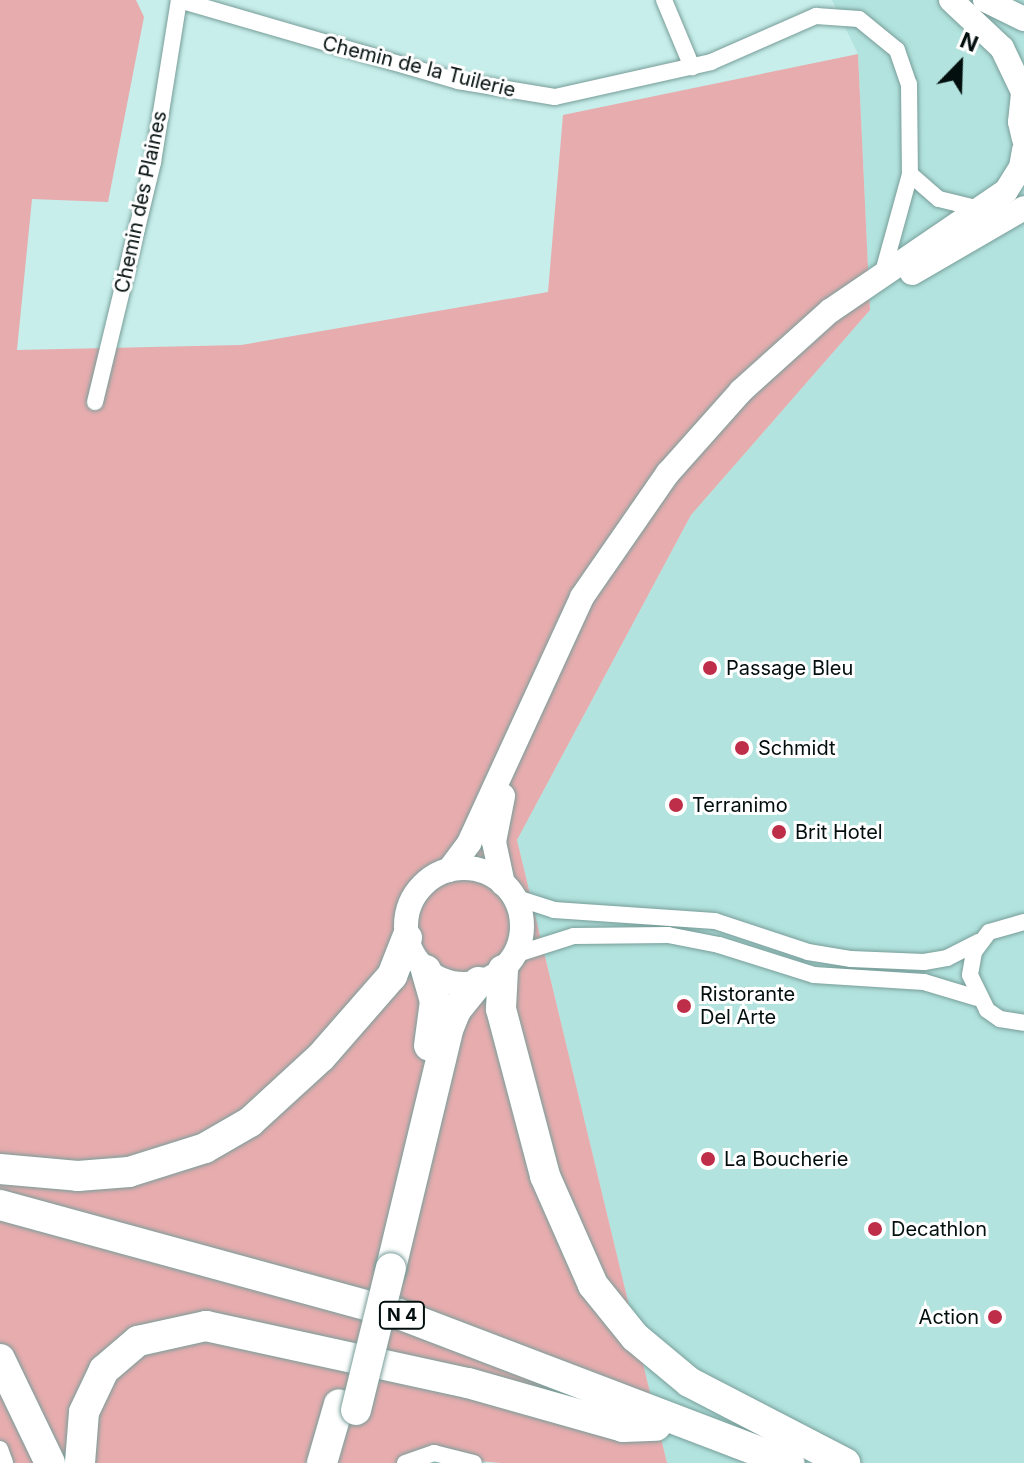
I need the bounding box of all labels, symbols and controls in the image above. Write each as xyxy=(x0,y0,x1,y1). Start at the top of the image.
north arrow xyxy=(920,24,1000,104)
text: N xyxy=(957,27,982,57)
street label: Chemin de la Tuilerie xyxy=(320,31,518,103)
street label: Chemin des Plaines xyxy=(110,109,172,295)
place label: Passage Bleu xyxy=(726,656,853,680)
marker: Passage Bleu xyxy=(701,659,719,677)
place label: Schmidt xyxy=(758,736,836,760)
marker: Schmidt xyxy=(733,739,751,757)
place label: Terranimo xyxy=(692,793,788,817)
marker: Terranimo xyxy=(667,796,685,814)
place label: Brit Hotel xyxy=(795,820,883,844)
marker: Brit Hotel xyxy=(770,823,788,841)
place label: Ristorante Del Arte xyxy=(700,982,795,1029)
marker: Ristorante Del Arte xyxy=(675,997,693,1015)
place label: La Boucherie xyxy=(724,1147,848,1171)
marker: La Boucherie xyxy=(699,1150,717,1168)
place label: Decathlon xyxy=(891,1217,987,1241)
marker: Decathlon xyxy=(866,1220,884,1238)
road number: N 4 xyxy=(378,1301,426,1329)
place label: Action xyxy=(919,1305,979,1329)
marker: Action xyxy=(986,1308,1004,1326)

